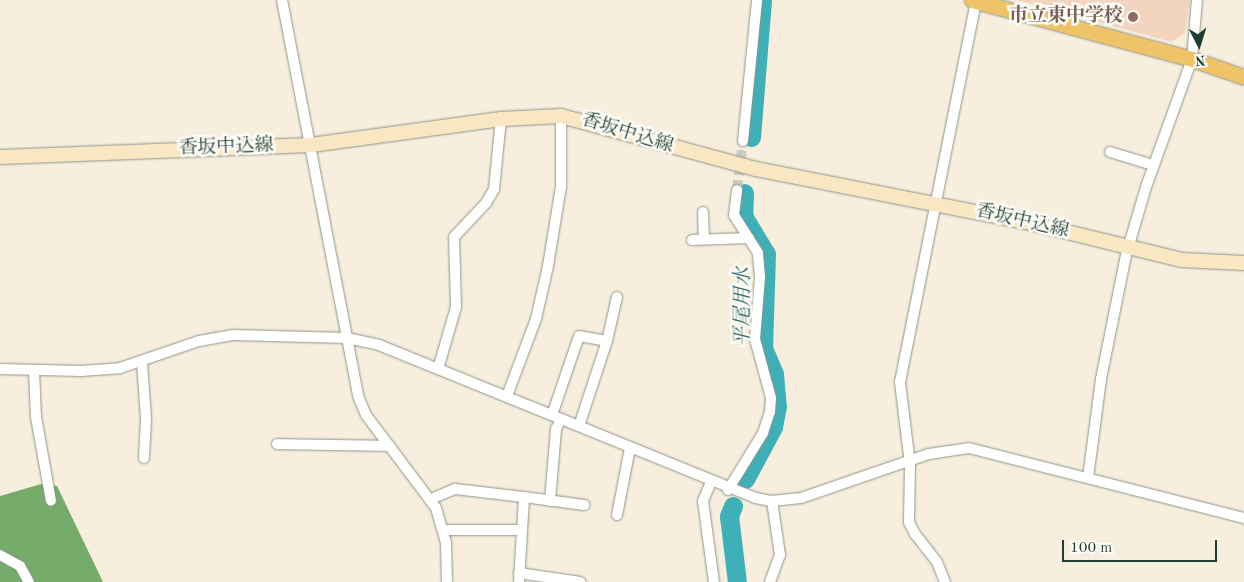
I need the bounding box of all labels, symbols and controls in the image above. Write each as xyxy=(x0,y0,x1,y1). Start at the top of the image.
place label: 市立東中学校 xyxy=(1009,6,1123,28)
marker: 市立東中学校 xyxy=(1127,11,1139,23)
north arrow xyxy=(1174,20,1224,70)
text: N xyxy=(1194,53,1206,67)
street label: 香坂中込線 xyxy=(578,109,676,159)
street label: 香坂中込線 xyxy=(178,135,274,161)
street label: 香坂中込線 xyxy=(973,200,1071,244)
water label: 平尾用水 xyxy=(732,267,756,347)
scale bar xyxy=(1064,530,1219,562)
text: 100 m xyxy=(1070,541,1112,556)

